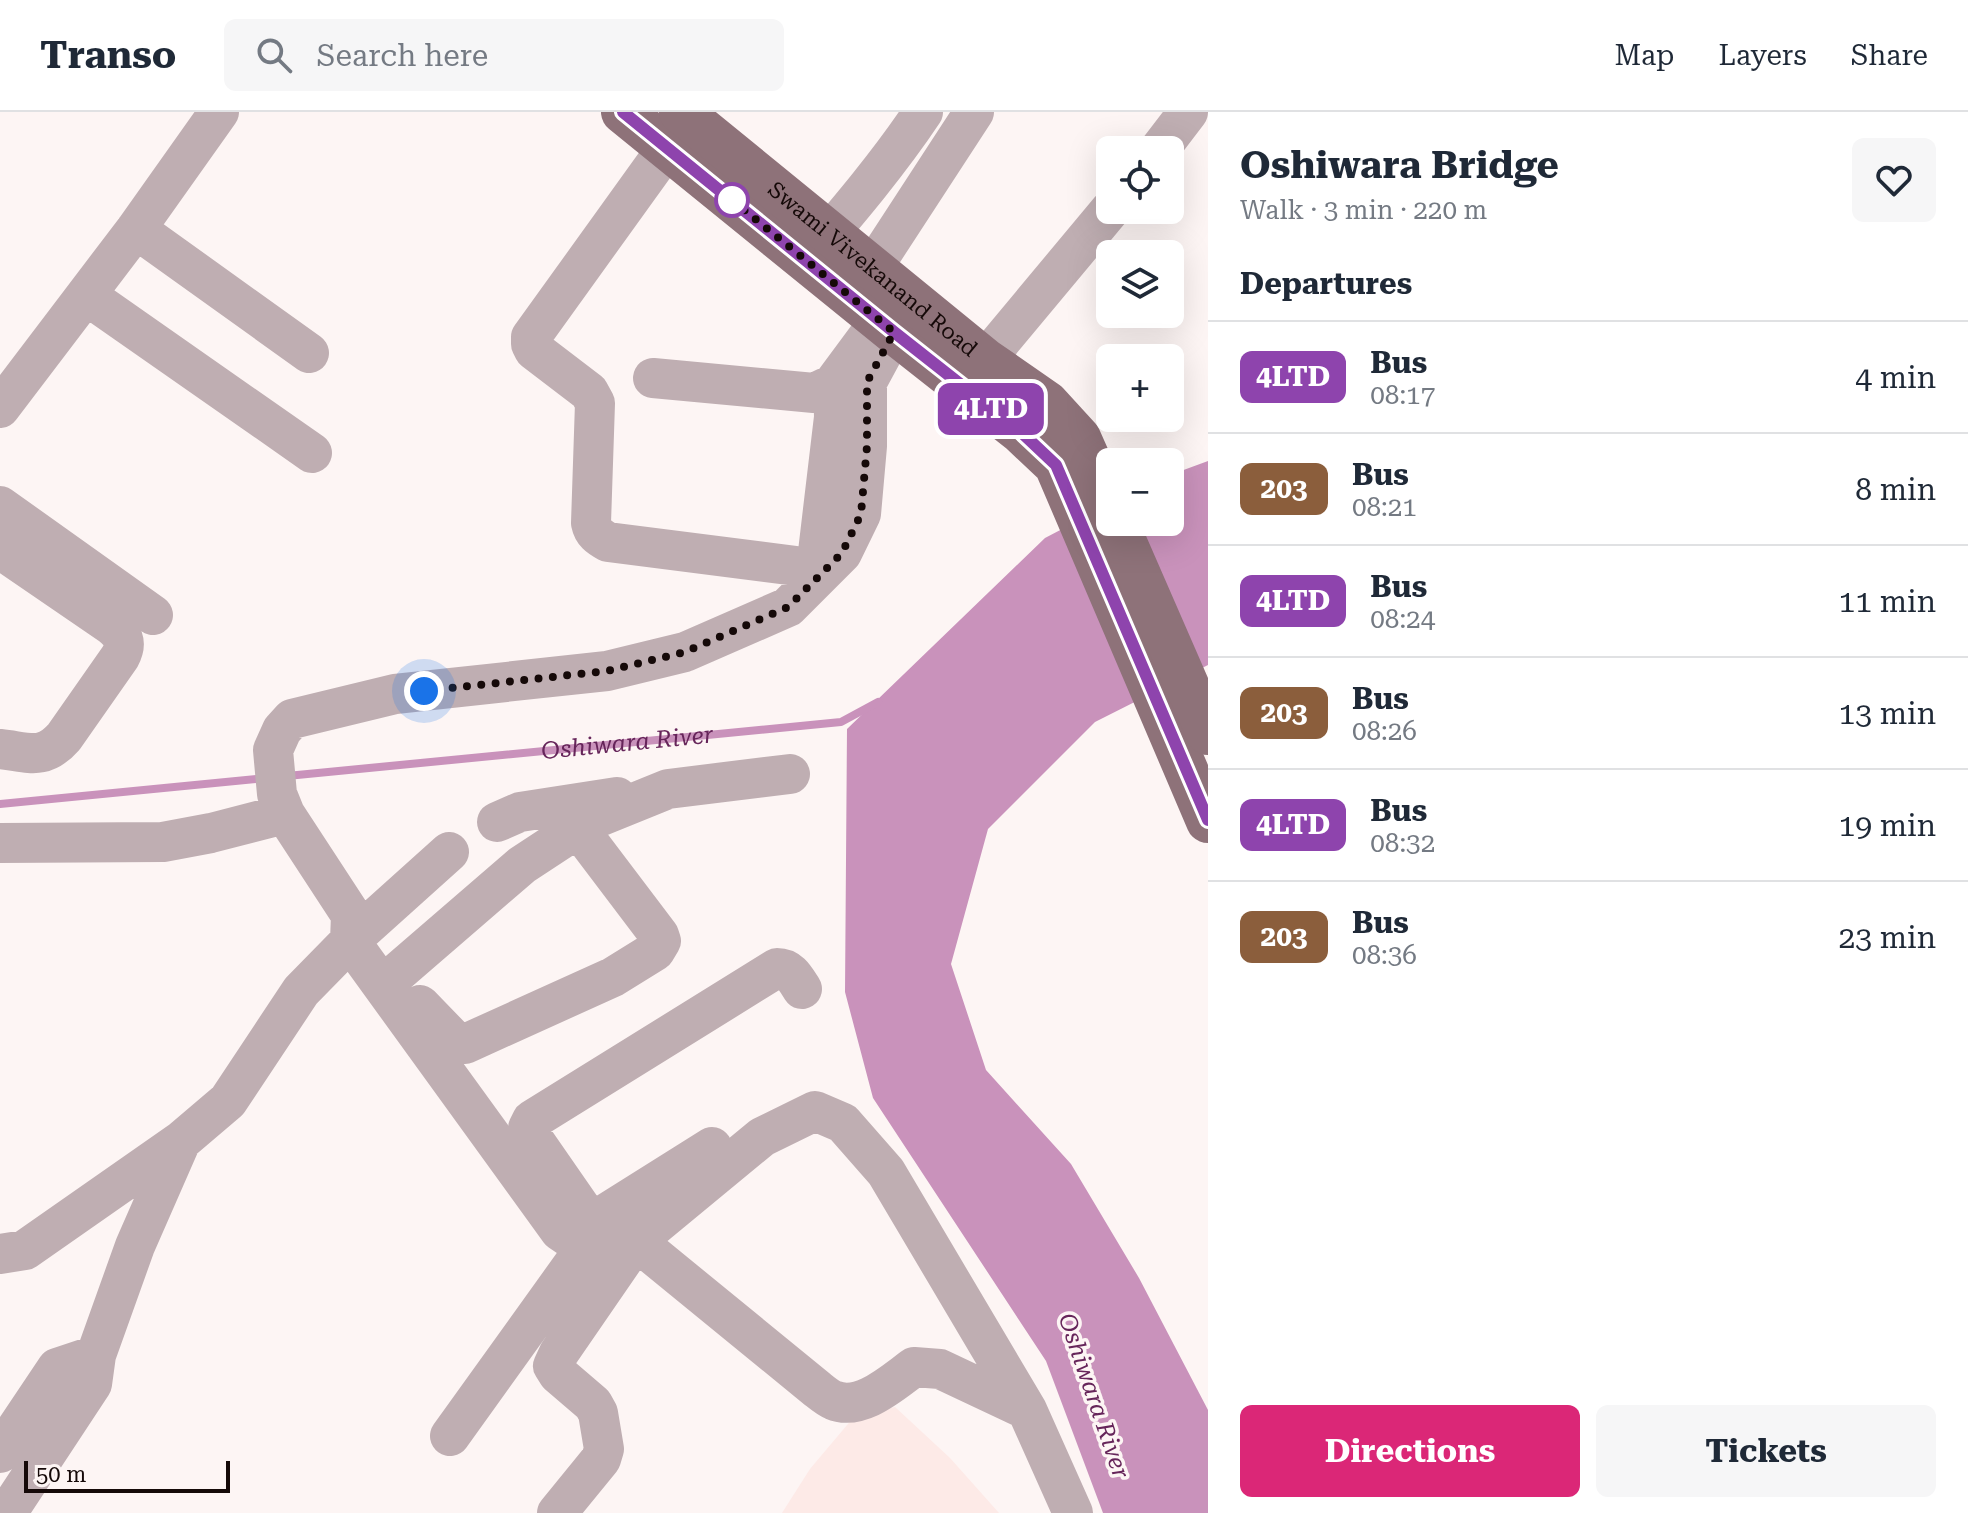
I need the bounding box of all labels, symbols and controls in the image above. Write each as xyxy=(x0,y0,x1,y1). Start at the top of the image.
search box xyxy=(224,19,784,91)
text: Transo xyxy=(40,33,176,77)
icon: search xyxy=(252,33,296,77)
text: Search here xyxy=(316,38,488,73)
text: Map xyxy=(1615,39,1674,72)
text: Layers xyxy=(1718,39,1807,72)
text: Share xyxy=(1851,39,1928,72)
map controls xyxy=(1096,136,1184,536)
button: locate xyxy=(1096,136,1184,224)
button: heart xyxy=(1852,138,1936,222)
text: Oshiwara Bridge xyxy=(1240,143,1559,187)
street label: Swami Vivekanand Road xyxy=(763,177,982,362)
unlabelled marker xyxy=(715,183,749,217)
text: Walk · 3 min · 220 m xyxy=(1240,195,1487,225)
button: layers xyxy=(1096,240,1184,328)
text: Departures xyxy=(1240,266,1412,301)
button: + xyxy=(1096,344,1184,432)
text: Bus xyxy=(1370,345,1427,380)
text: 4LTD xyxy=(1256,360,1330,393)
text: 4 min xyxy=(1855,360,1936,395)
text: 08:17 xyxy=(1370,380,1435,410)
line badge: 4LTD xyxy=(935,383,1047,435)
text: 4LTD xyxy=(954,392,1028,425)
button: − xyxy=(1096,448,1184,536)
text: Bus xyxy=(1352,457,1409,492)
text: 203 xyxy=(1260,472,1308,505)
text: 8 min xyxy=(1855,472,1936,507)
text: 08:21 xyxy=(1352,492,1417,522)
text: Bus xyxy=(1370,569,1427,604)
text: 4LTD xyxy=(1256,584,1330,617)
text: 11 min xyxy=(1839,584,1936,619)
text: 08:24 xyxy=(1370,604,1435,634)
your location xyxy=(404,671,444,711)
text: Bus xyxy=(1352,681,1409,716)
text: 203 xyxy=(1260,696,1308,729)
text: 13 min xyxy=(1839,696,1936,731)
text: 08:26 xyxy=(1352,716,1417,746)
water label: Oshiwara River xyxy=(540,720,715,765)
text: Bus xyxy=(1370,793,1427,828)
text: 4LTD xyxy=(1256,808,1330,841)
text: 19 min xyxy=(1839,808,1936,843)
text: 08:32 xyxy=(1370,828,1435,858)
text: Bus xyxy=(1352,905,1409,940)
text: 203 xyxy=(1260,920,1308,953)
text: 23 min xyxy=(1839,920,1936,955)
text: 08:36 xyxy=(1352,940,1417,970)
water label: Oshiwara River xyxy=(1053,1310,1135,1482)
button: Directions xyxy=(1240,1405,1580,1497)
button: Tickets xyxy=(1596,1405,1936,1497)
scale bar xyxy=(24,1457,230,1493)
text: 50 m xyxy=(36,1462,86,1487)

